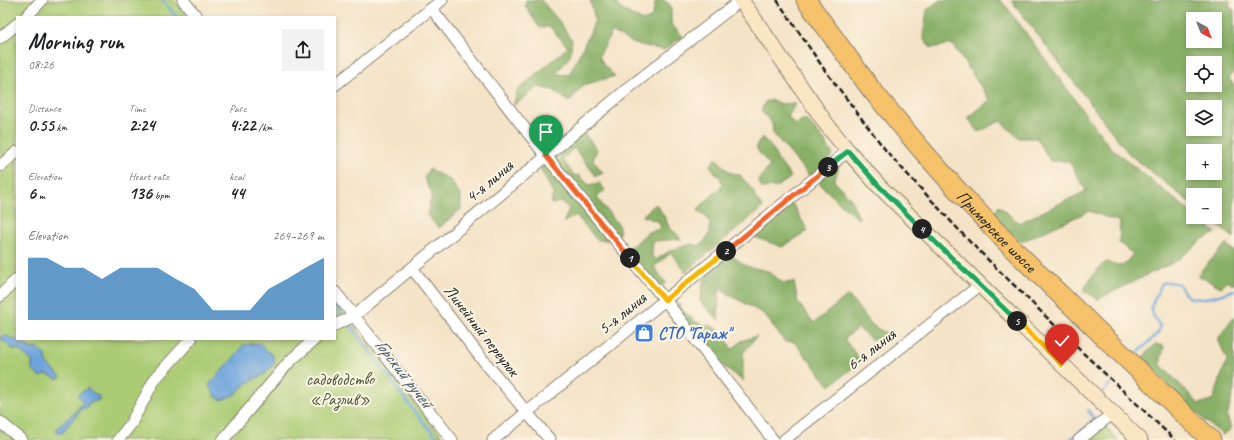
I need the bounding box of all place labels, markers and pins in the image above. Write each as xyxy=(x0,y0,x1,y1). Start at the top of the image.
pin xyxy=(529,115,563,156)
pin: 3 xyxy=(818,157,838,177)
pin: 4 xyxy=(912,219,932,239)
pin: 2 xyxy=(716,241,736,261)
pin: 1 xyxy=(620,248,640,268)
pin: 5 xyxy=(1007,311,1027,331)
shop icon: СТО "Гараж" xyxy=(633,322,655,344)
place label: СТО "Гараж" xyxy=(658,323,735,344)
pin xyxy=(1045,324,1079,365)

